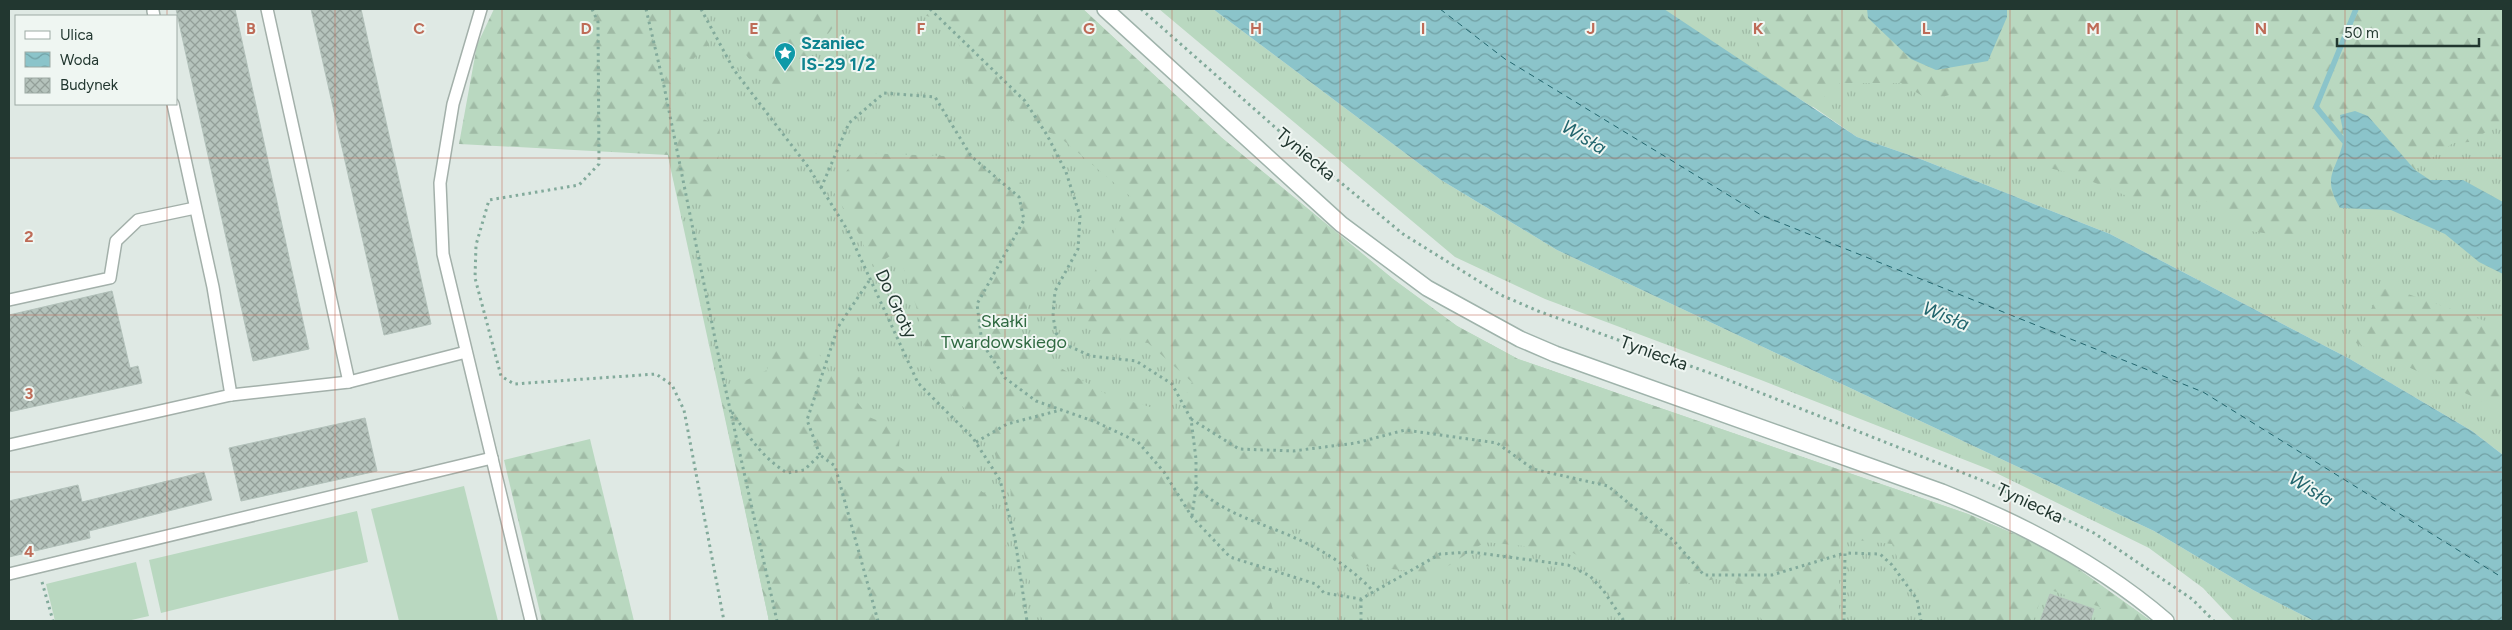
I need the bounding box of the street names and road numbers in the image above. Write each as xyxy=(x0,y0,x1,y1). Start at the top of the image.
street label: Tyniecka xyxy=(1272,123,1340,185)
street label: Do Groty xyxy=(870,266,922,343)
street label: Tyniecka xyxy=(1617,331,1691,375)
street label: Tyniecka xyxy=(1993,478,2067,528)

